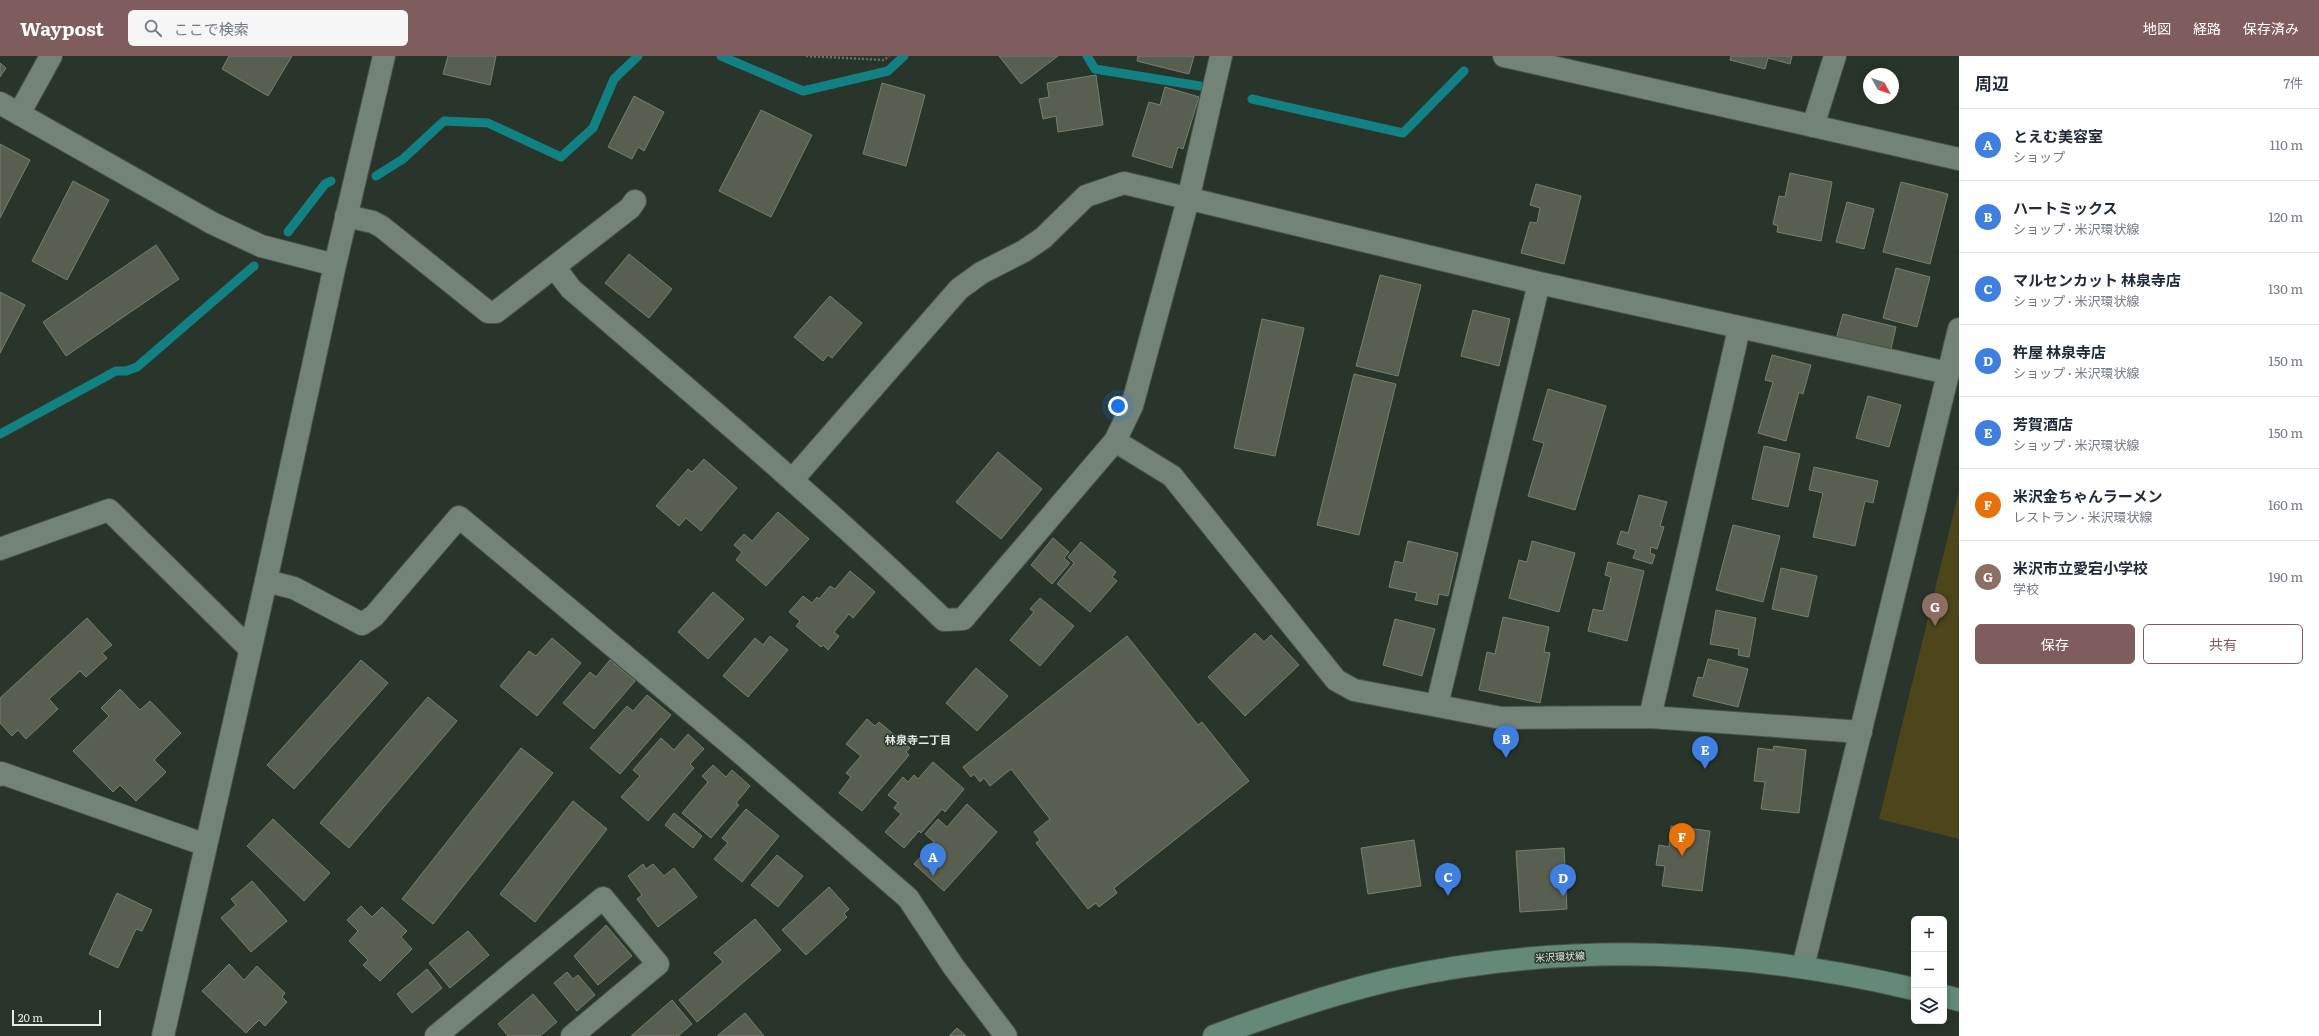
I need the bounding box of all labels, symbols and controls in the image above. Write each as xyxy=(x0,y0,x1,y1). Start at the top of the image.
search box xyxy=(128,10,408,46)
text: Waypost xyxy=(20,14,104,42)
icon: search xyxy=(142,17,164,39)
text: ここで検索 xyxy=(174,17,249,40)
text: 地図 xyxy=(2143,18,2171,38)
text: 経路 xyxy=(2193,18,2221,38)
text: 保存済み xyxy=(2243,18,2299,38)
north arrow xyxy=(1863,68,1899,104)
text: 周辺 xyxy=(1975,70,2009,95)
text: 7件 xyxy=(2283,73,2303,92)
text: とえむ美容室 xyxy=(2013,124,2103,147)
text: A xyxy=(1983,135,1993,154)
text: 110 m xyxy=(2270,135,2303,154)
text: ショップ xyxy=(2013,147,2065,166)
text: ハートミックス xyxy=(2013,196,2118,219)
text: B xyxy=(1984,207,1992,226)
text: 120 m xyxy=(2268,207,2303,226)
text: ショップ · 米沢環状線 xyxy=(2013,219,2140,238)
text: マルセンカット 林泉寺店 xyxy=(2013,268,2181,291)
text: C xyxy=(1983,279,1993,298)
text: 130 m xyxy=(2268,279,2303,298)
text: ショップ · 米沢環状線 xyxy=(2013,291,2140,310)
text: 杵屋 林泉寺店 xyxy=(2013,340,2106,363)
text: D xyxy=(1983,351,1993,370)
text: 150 m xyxy=(2268,351,2303,370)
text: ショップ · 米沢環状線 xyxy=(2013,363,2140,382)
your location xyxy=(1108,396,1128,416)
text: 芳賀酒店 xyxy=(2013,412,2073,435)
text: E xyxy=(1984,423,1992,442)
text: 150 m xyxy=(2268,423,2303,442)
text: ショップ · 米沢環状線 xyxy=(2013,435,2140,454)
text: 米沢金ちゃんラーメン xyxy=(2013,484,2162,507)
text: F xyxy=(1984,495,1992,514)
text: 160 m xyxy=(2268,495,2303,514)
text: レストラン · 米沢環状線 xyxy=(2013,507,2153,526)
text: 米沢市立愛宕小学校 xyxy=(2013,556,2148,579)
text: G xyxy=(1983,567,1993,586)
text: 190 m xyxy=(2268,567,2303,586)
text: 学校 xyxy=(2013,579,2039,598)
pin: G xyxy=(1922,593,1948,626)
button: 保存 xyxy=(1975,624,2135,664)
button: 共有 xyxy=(2143,624,2303,664)
pin: B xyxy=(1493,725,1519,758)
district label: 林泉寺二丁目 xyxy=(885,731,951,747)
pin: E xyxy=(1692,736,1718,769)
pin: F xyxy=(1669,823,1695,856)
pin: A xyxy=(920,843,946,876)
pin: C xyxy=(1435,863,1461,896)
pin: D xyxy=(1550,864,1576,897)
map controls xyxy=(1911,916,1947,1024)
button: + xyxy=(1911,916,1947,952)
street label: 米沢環状線 xyxy=(1535,947,1585,965)
button: − xyxy=(1911,952,1947,988)
button: layers xyxy=(1911,988,1947,1024)
scale bar xyxy=(12,1008,101,1027)
text: 20 m xyxy=(18,1009,43,1025)

